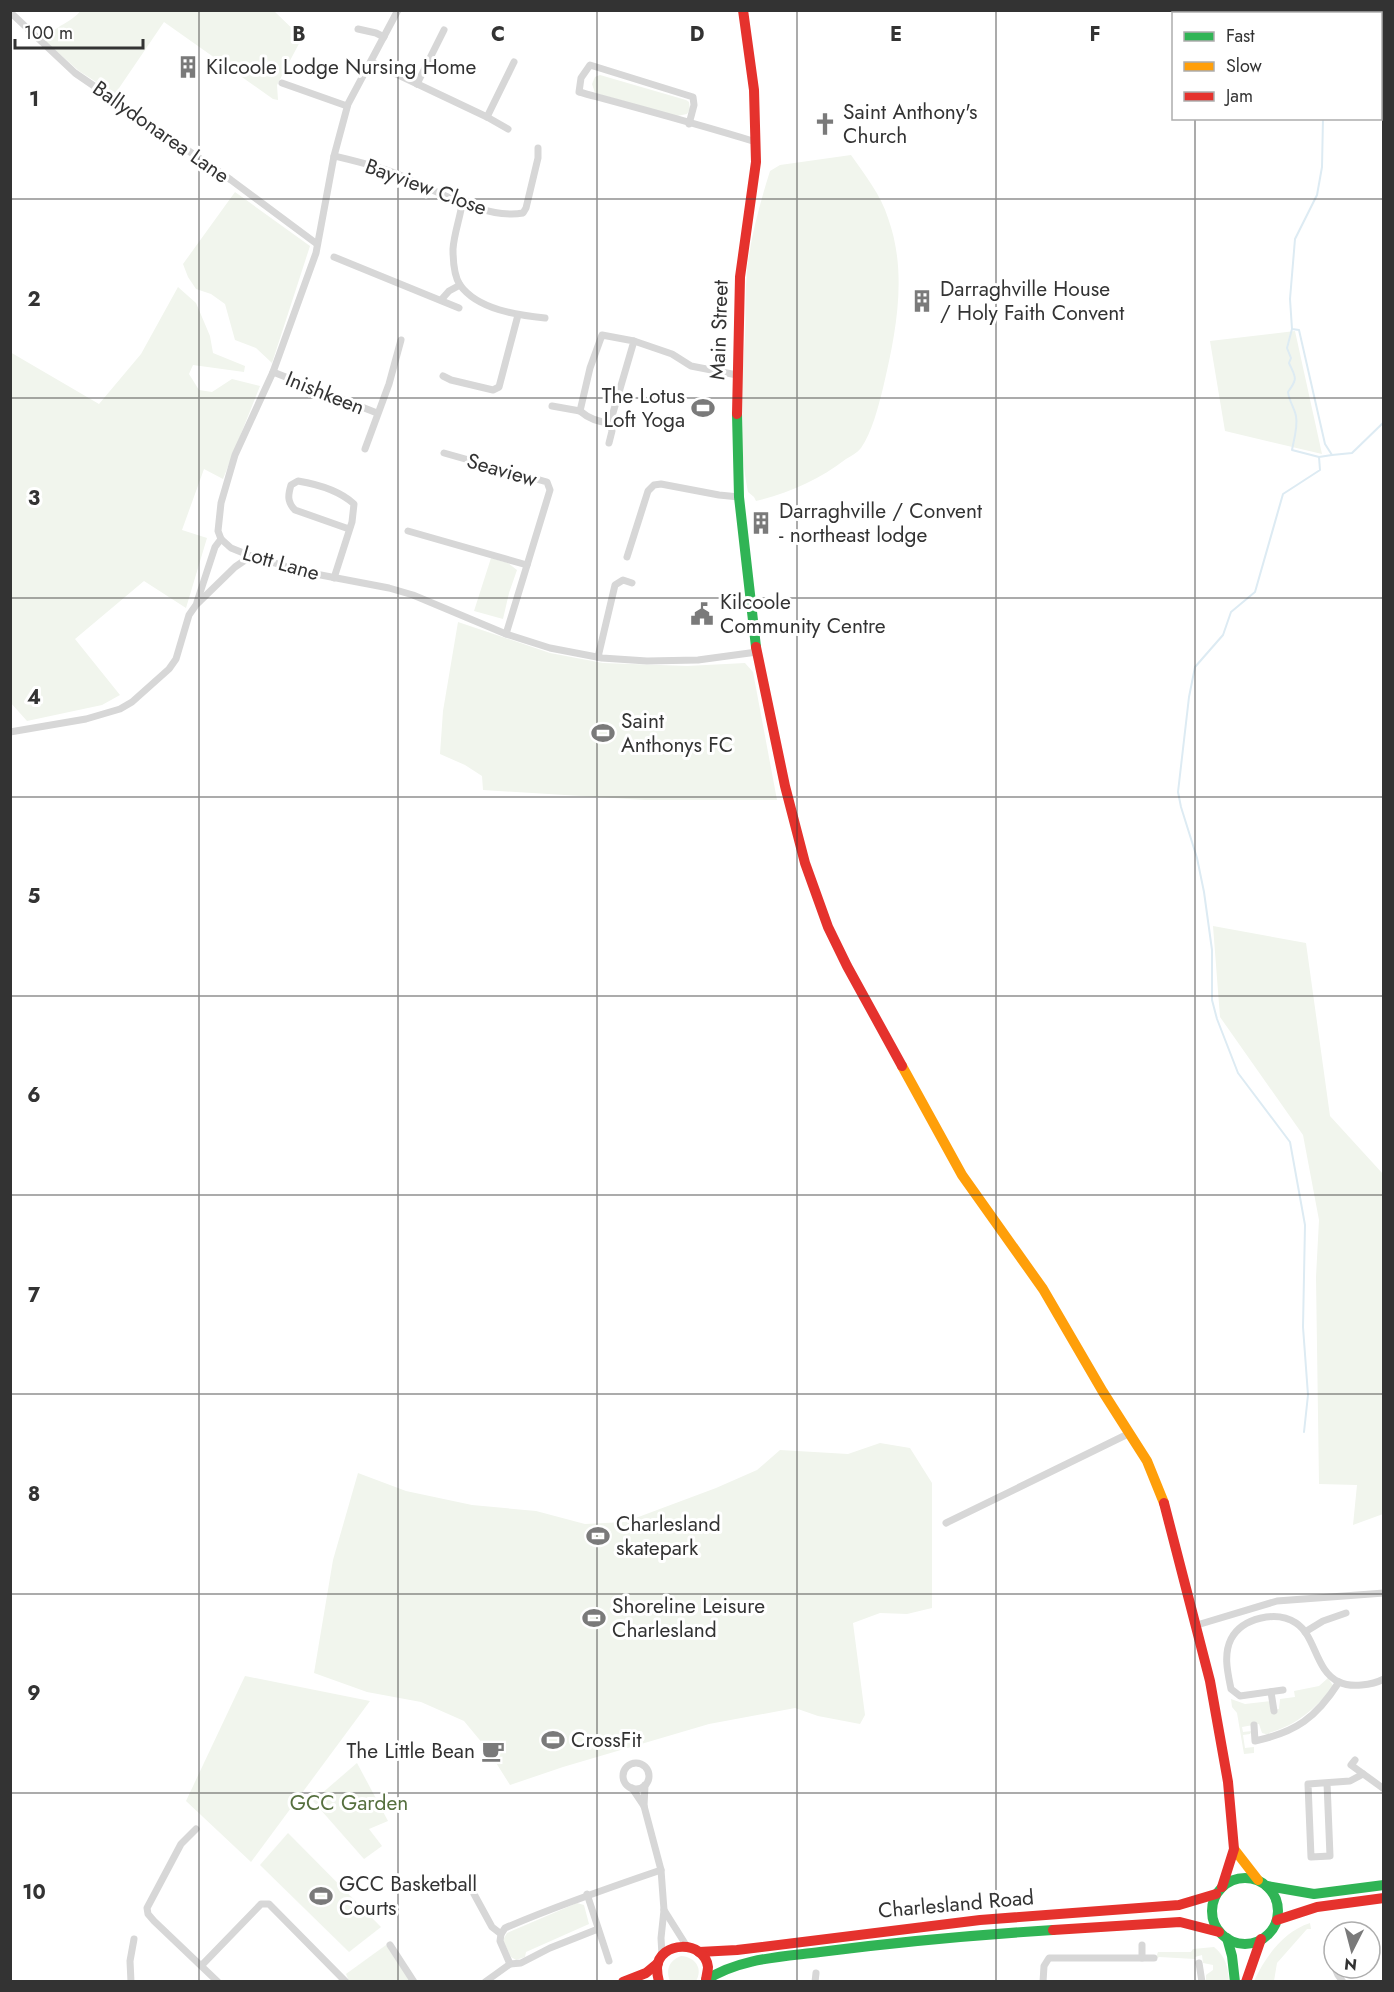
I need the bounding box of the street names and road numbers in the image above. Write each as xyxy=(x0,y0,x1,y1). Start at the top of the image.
street label: Ballydonarea Lane xyxy=(87,74,236,191)
street label: Bayview Close xyxy=(361,151,491,223)
street label: Main Street xyxy=(702,279,736,381)
street label: Inishkeen xyxy=(281,364,369,422)
street label: Seaview xyxy=(463,446,541,495)
street label: Lott Lane xyxy=(239,538,323,588)
street label: Charlesland Road xyxy=(877,1882,1035,1926)

